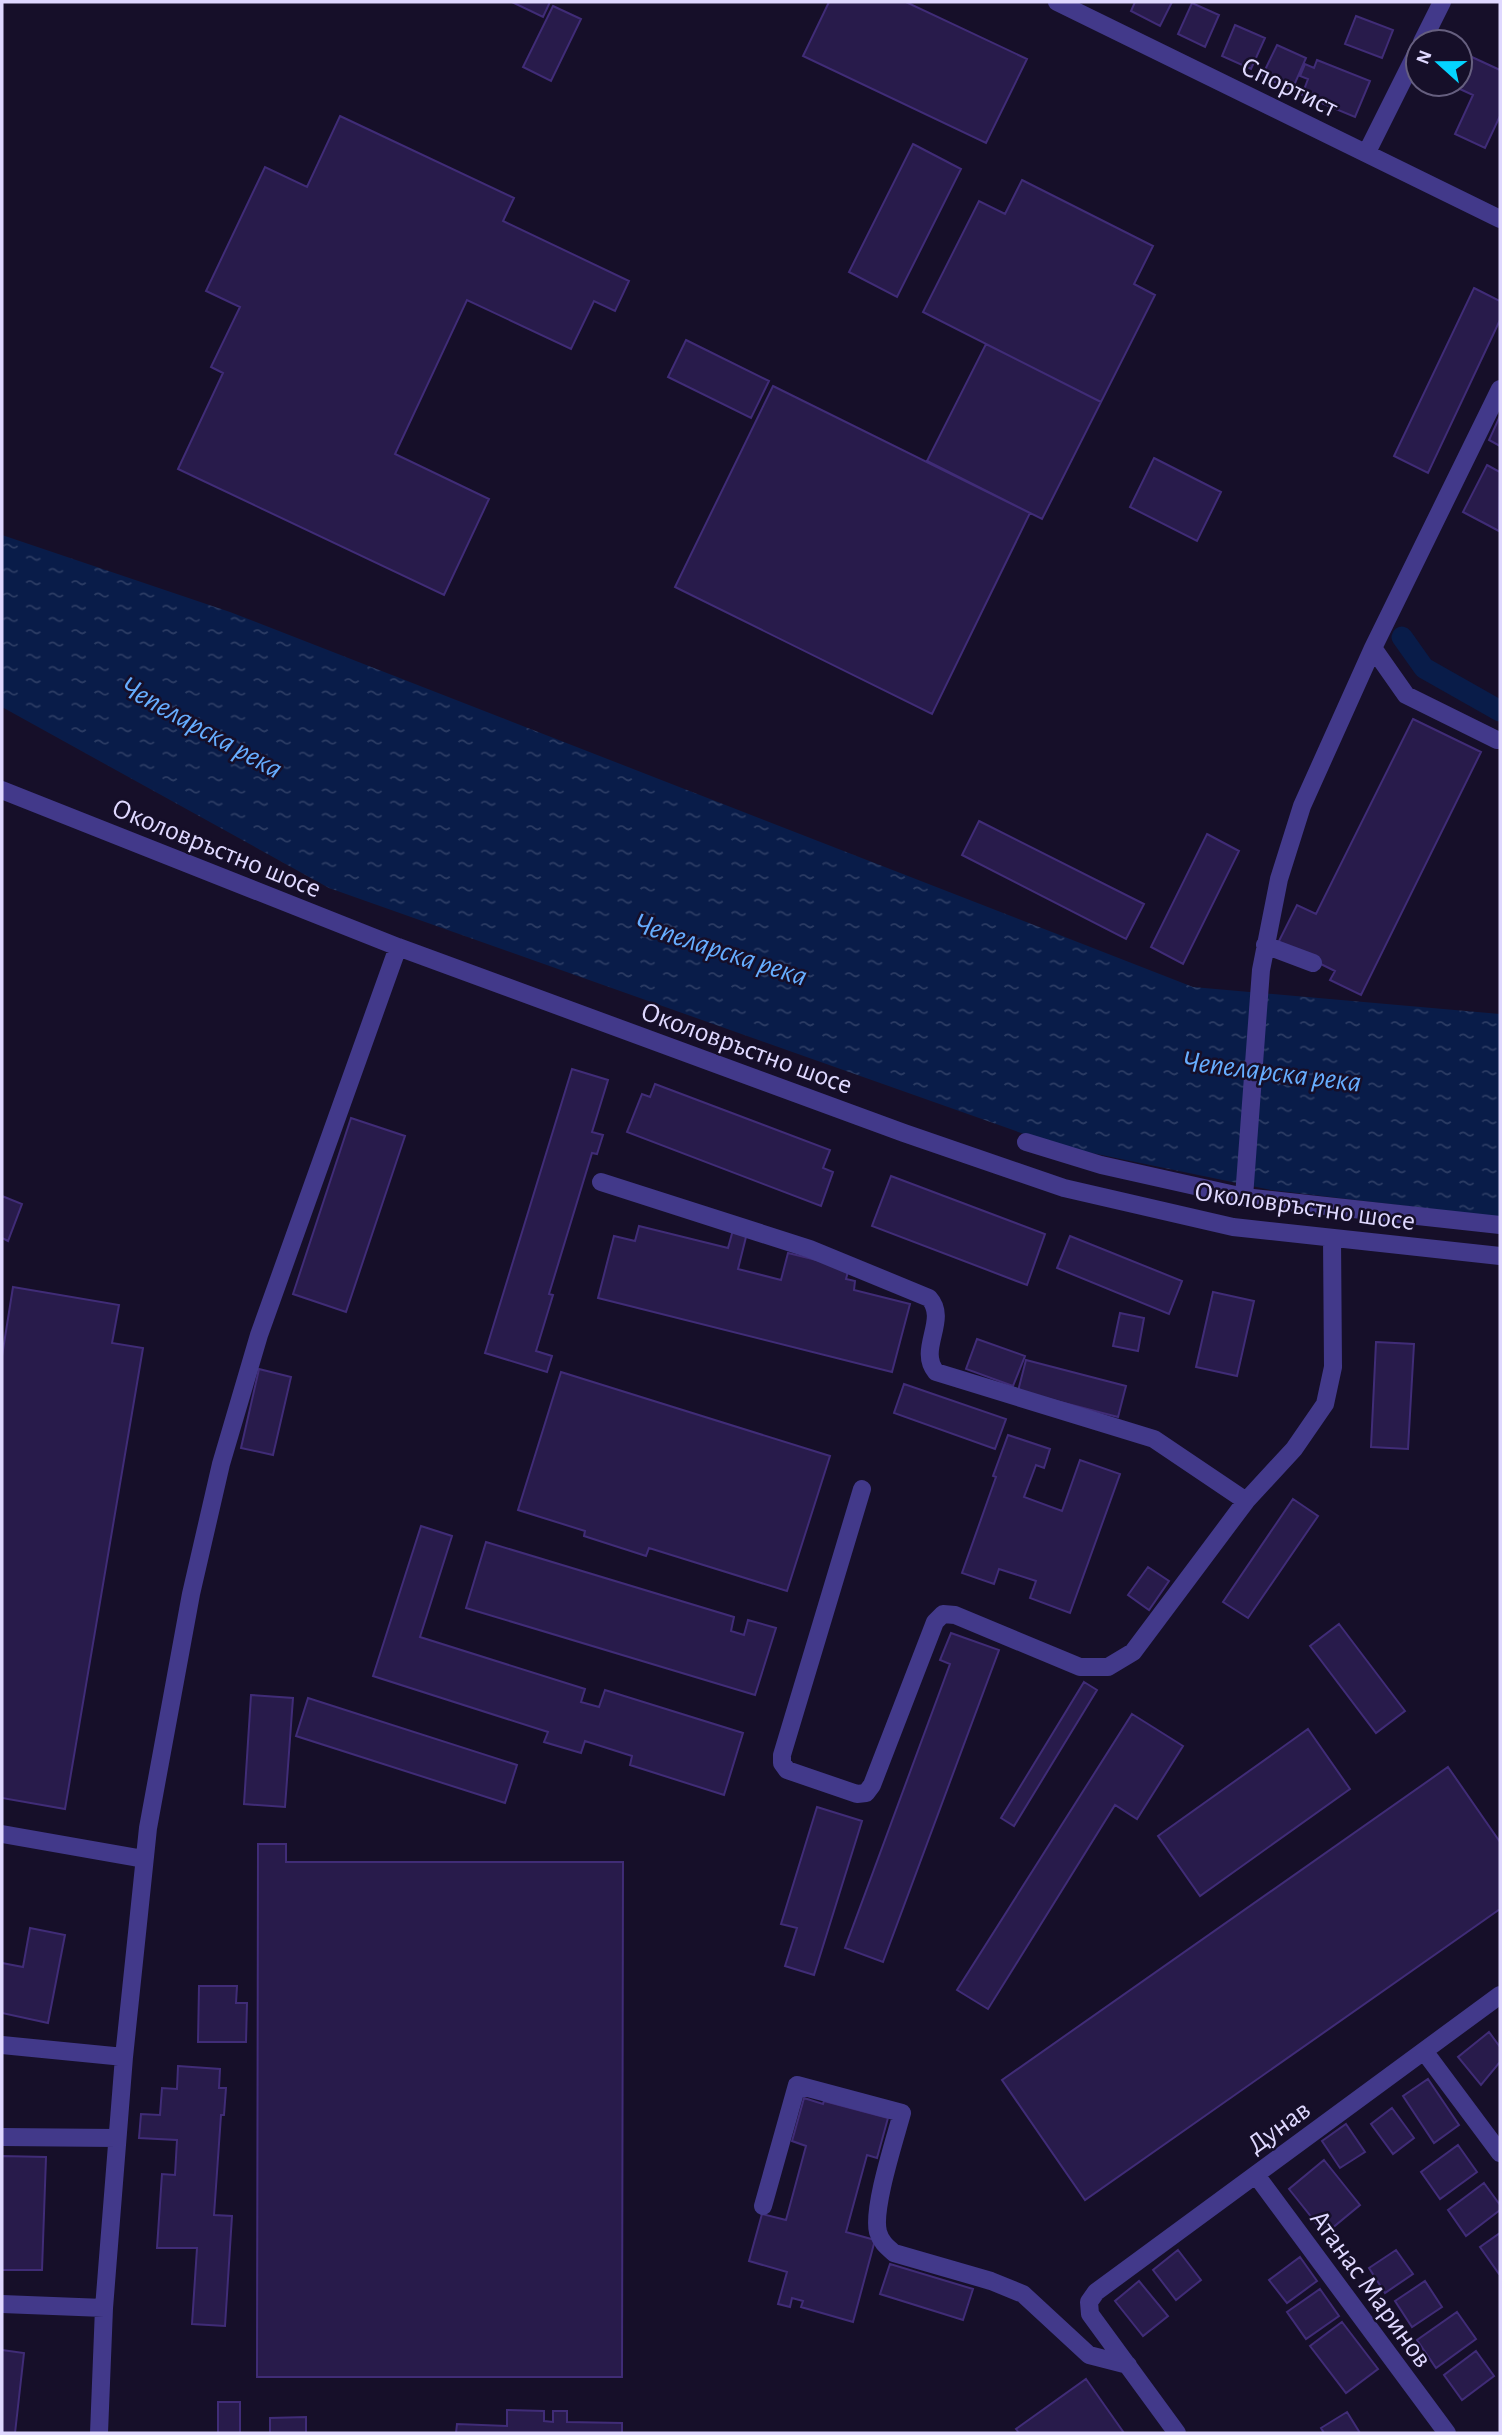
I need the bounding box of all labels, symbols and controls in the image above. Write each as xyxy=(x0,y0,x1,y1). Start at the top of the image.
north arrow xyxy=(1404,28,1474,98)
text: N xyxy=(1413,48,1436,67)
street label: Спортист xyxy=(1236,53,1343,123)
water label: Чепеларска река xyxy=(116,671,287,785)
street label: Околовръстно шосе xyxy=(108,794,325,904)
water label: Чепеларска река xyxy=(631,908,811,992)
street label: Околовръстно шосе xyxy=(637,998,856,1100)
water label: Чепеларска река xyxy=(1181,1046,1363,1098)
street label: Околовръстно шосе xyxy=(1192,1178,1417,1236)
street label: Дунав xyxy=(1243,2096,1316,2160)
street label: Атанас Маринов xyxy=(1304,2205,1437,2373)

